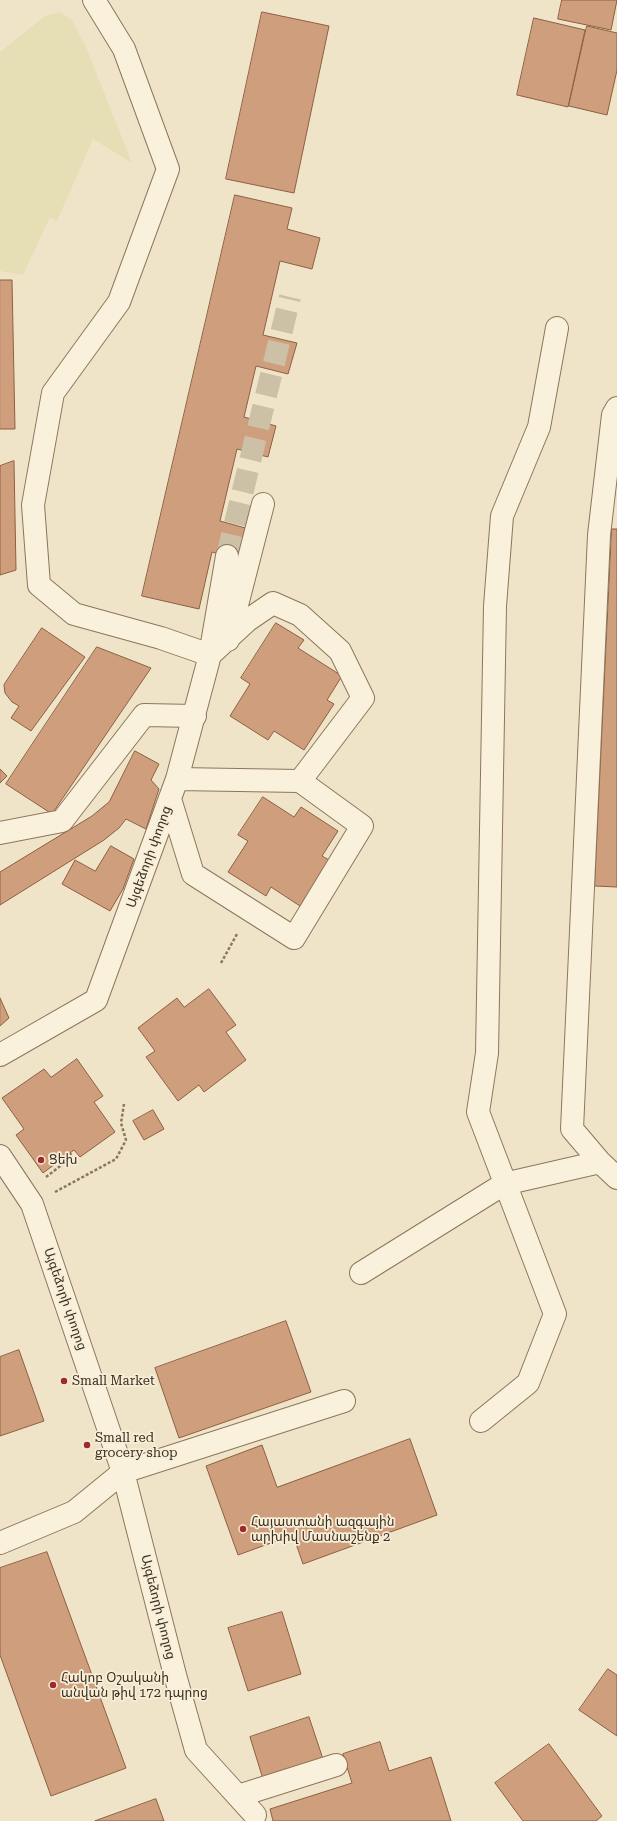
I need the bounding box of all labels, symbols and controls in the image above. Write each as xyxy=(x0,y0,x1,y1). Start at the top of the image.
street label: Այգեձորի փողոց xyxy=(123,804,175,910)
place label: Ցեխ xyxy=(49,1152,77,1168)
marker: Ցեխ xyxy=(36,1155,46,1165)
street label: Այգեձորի փողոց xyxy=(40,1246,90,1352)
place label: Small Market xyxy=(72,1373,155,1389)
marker: Small Market xyxy=(59,1376,69,1386)
place label: Small red grocery shop xyxy=(95,1430,178,1461)
marker: Small red grocery shop xyxy=(82,1440,92,1450)
place label: Հայաստանի ազգային արխիվ Մասնաշենք 2 xyxy=(251,1514,395,1545)
marker: Հայաստանի ազգային արխիվ Մասնաշենք 2 xyxy=(238,1524,248,1534)
street label: Այգեձորի փողոց xyxy=(137,1553,179,1661)
place label: Հակոբ Օշականի անվան թիվ 172 դպրոց xyxy=(61,1670,208,1701)
marker: Հակոբ Օշականի անվան թիվ 172 դպրոց xyxy=(48,1680,58,1690)

